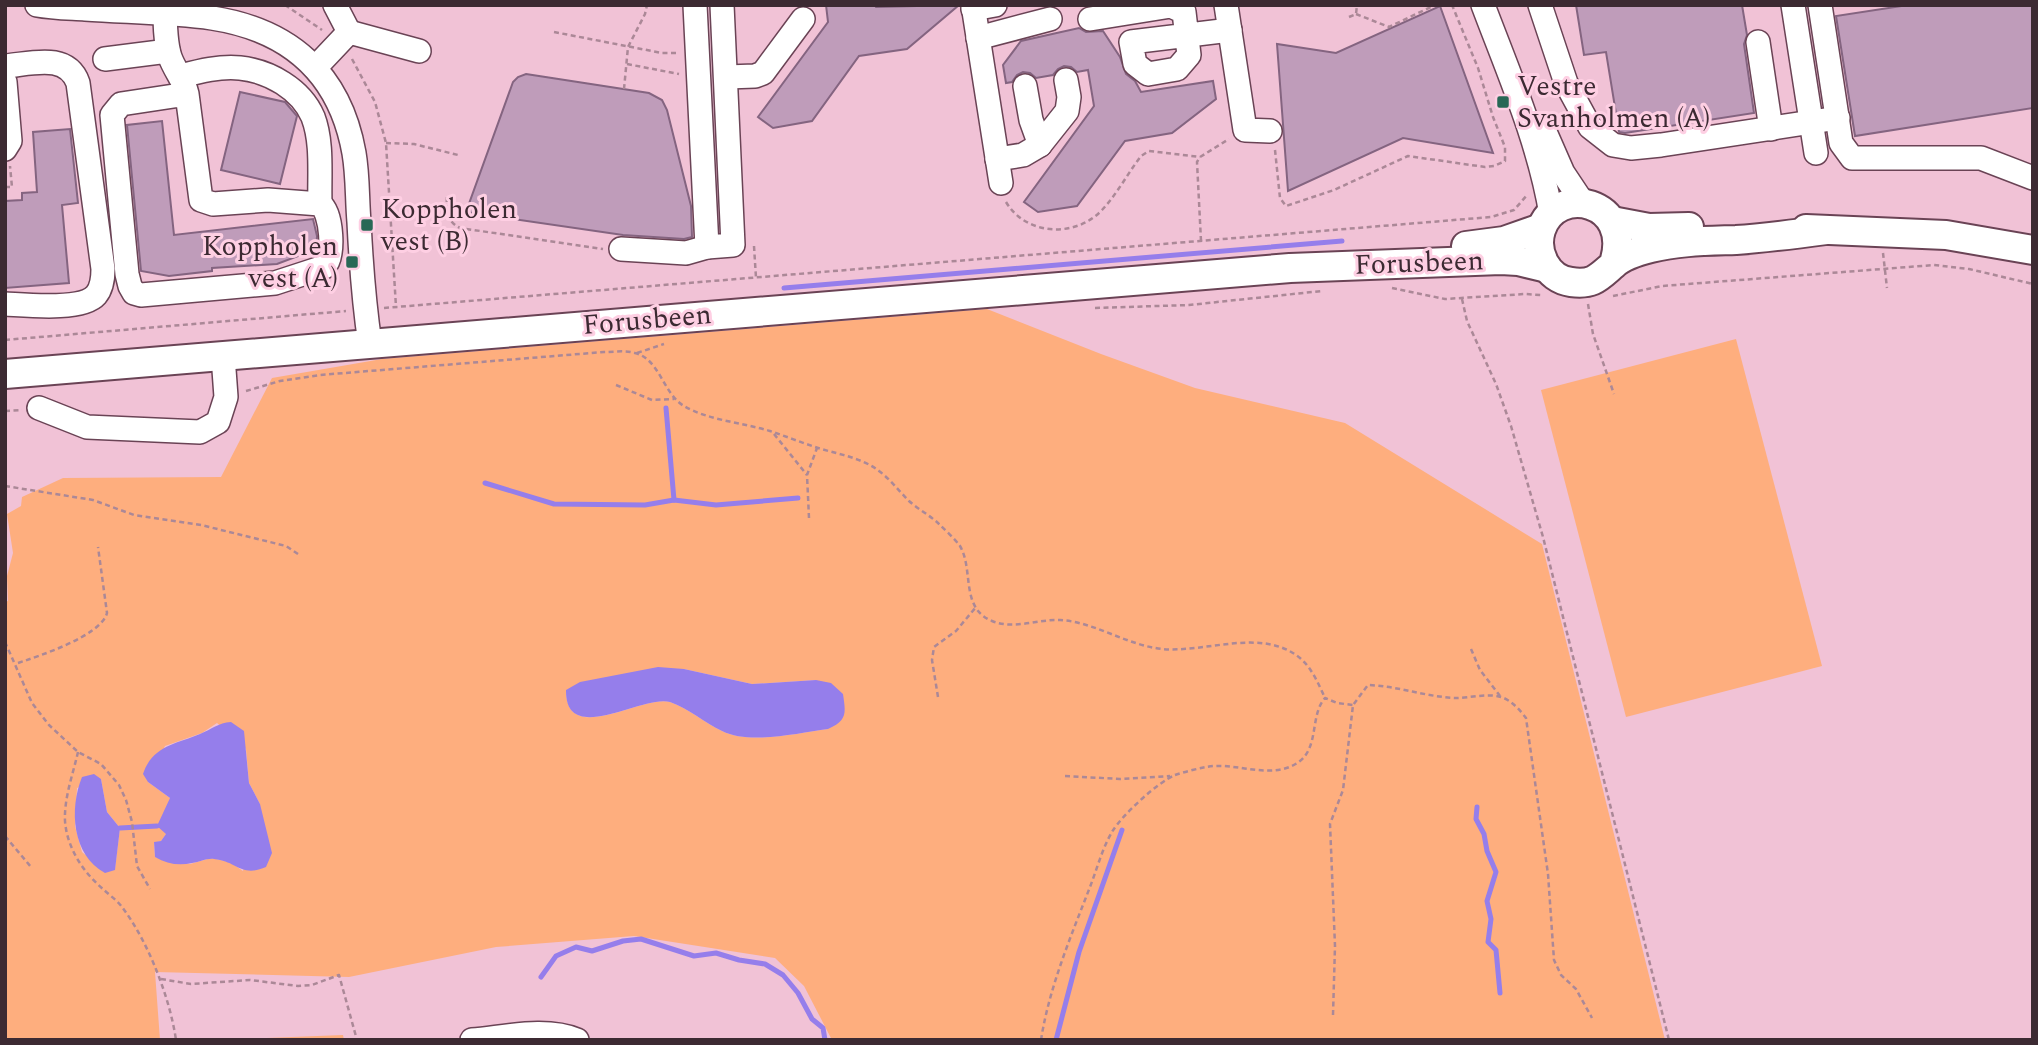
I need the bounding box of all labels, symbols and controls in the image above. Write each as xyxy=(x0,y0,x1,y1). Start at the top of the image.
place label: Vestre Svanholmen (A) xyxy=(1517,65,1710,140)
marker: Vestre Svanholmen (A) xyxy=(1495,94,1511,110)
place label: Koppholen vest (B) xyxy=(380,188,517,263)
marker: Koppholen vest (B) xyxy=(359,217,375,233)
place label: Koppholen vest (A) xyxy=(202,225,338,300)
street label: Forusbeen xyxy=(1354,239,1484,287)
marker: Koppholen vest (A) xyxy=(344,254,360,270)
street label: Forusbeen xyxy=(581,293,713,347)

